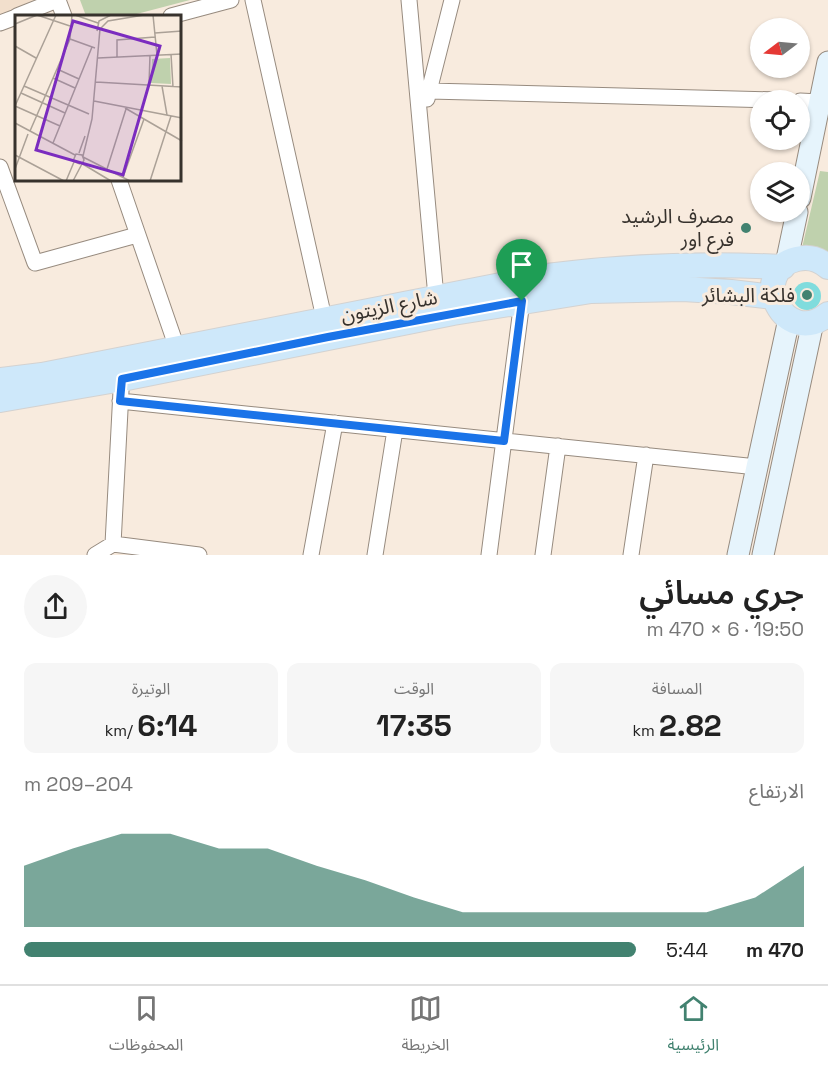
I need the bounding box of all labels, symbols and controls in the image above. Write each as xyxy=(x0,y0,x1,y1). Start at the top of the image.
inset map xyxy=(15,15,182,182)
north arrow xyxy=(750,18,810,78)
map controls xyxy=(750,18,810,222)
button: locate xyxy=(750,90,810,150)
button: layers xyxy=(750,162,810,222)
place label: مصرف الرشيد فرع اور xyxy=(621,203,734,254)
marker: مصرف الرشيد فرع اور xyxy=(739,221,753,235)
pin xyxy=(496,239,547,301)
icon: arrive xyxy=(505,248,538,281)
place label: فلكة البشائر xyxy=(701,282,795,308)
street label: شارع الزيتون xyxy=(338,284,440,330)
marker: فلكة البشائر xyxy=(800,288,814,302)
text: جري مسائي xyxy=(639,572,804,614)
button: share xyxy=(24,575,87,638)
text: 19:50 · 6 × 470 m xyxy=(646,616,804,642)
text: الوتيرة xyxy=(132,678,170,699)
text: الوقت xyxy=(394,678,434,699)
text: المسافة xyxy=(652,678,702,699)
text: 6:14 xyxy=(137,706,197,745)
text: 17:35 xyxy=(376,706,452,745)
text: 2.82 xyxy=(659,706,722,745)
text: /km xyxy=(105,720,137,741)
text: km xyxy=(632,720,659,741)
text: 204–209 m xyxy=(24,771,133,797)
text: الارتفاع xyxy=(749,778,804,804)
text: 5:44 xyxy=(666,937,708,963)
text: 470 m xyxy=(746,937,804,963)
tab: المحفوظات xyxy=(109,992,183,1062)
tab: الخريطة xyxy=(401,992,449,1062)
tab: الرئيسية xyxy=(668,992,719,1062)

